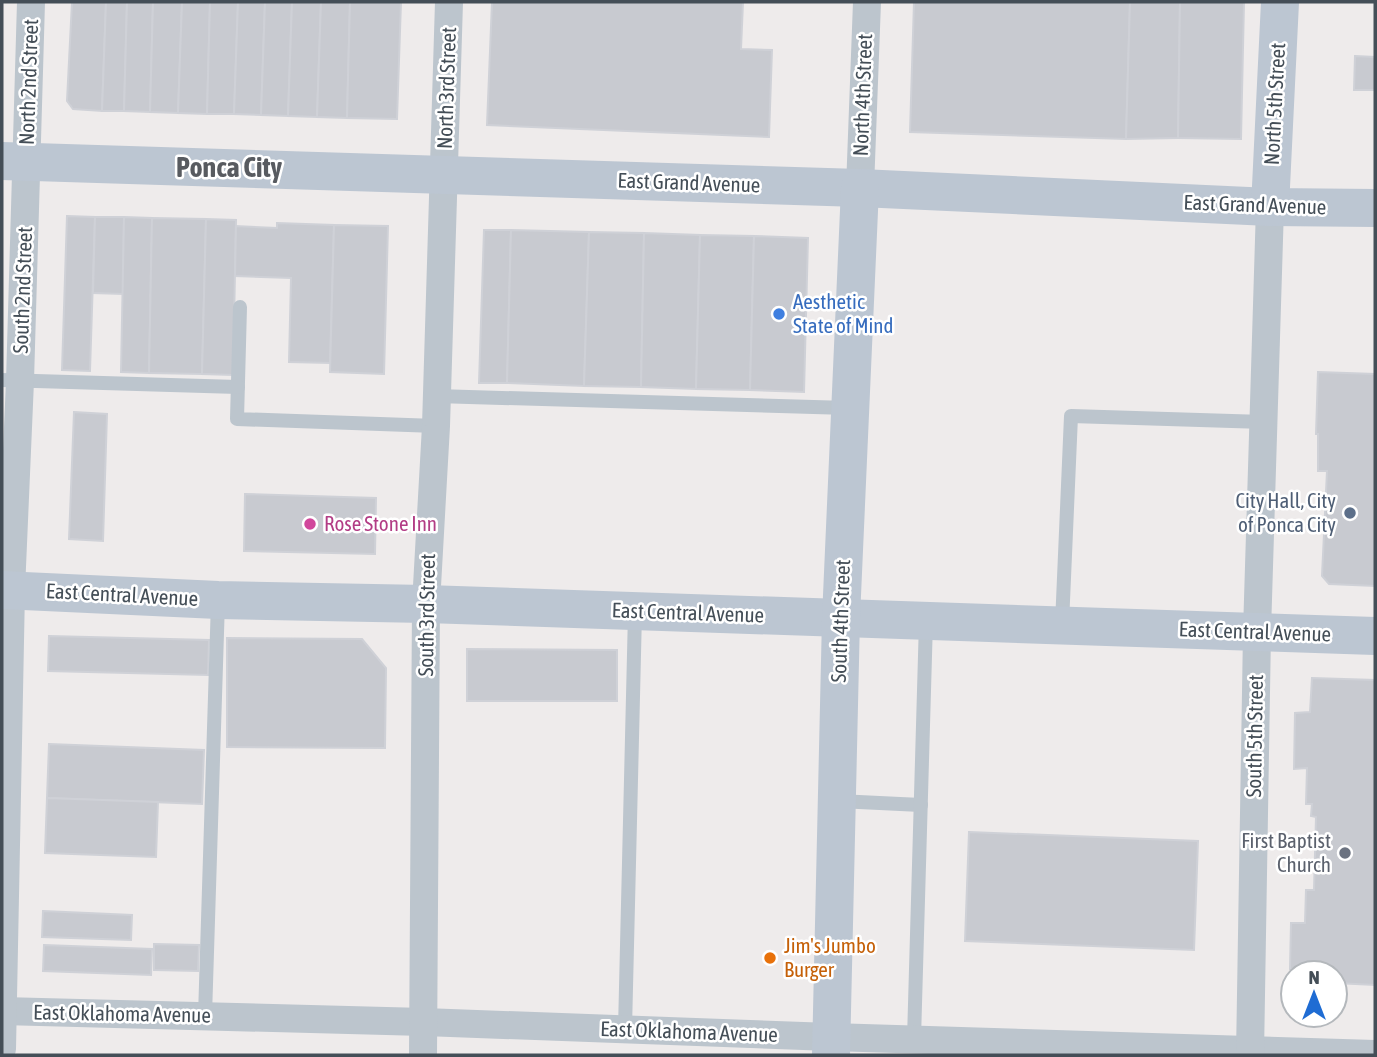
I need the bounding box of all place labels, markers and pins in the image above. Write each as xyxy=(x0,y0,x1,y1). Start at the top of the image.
place label: Aesthetic State of Mind xyxy=(793,289,893,337)
marker: Aesthetic State of Mind xyxy=(771,306,787,322)
place label: City Hall, City of Ponca City xyxy=(1235,488,1336,536)
marker: City Hall, City of Ponca City xyxy=(1342,505,1358,521)
place label: Rose Stone Inn xyxy=(324,511,437,535)
marker: Rose Stone Inn xyxy=(302,516,318,532)
place label: First Baptist Church xyxy=(1241,828,1331,876)
marker: First Baptist Church xyxy=(1337,845,1353,861)
place label: Jim's Jumbo Burger xyxy=(784,933,876,981)
marker: Jim's Jumbo Burger xyxy=(762,950,778,966)

